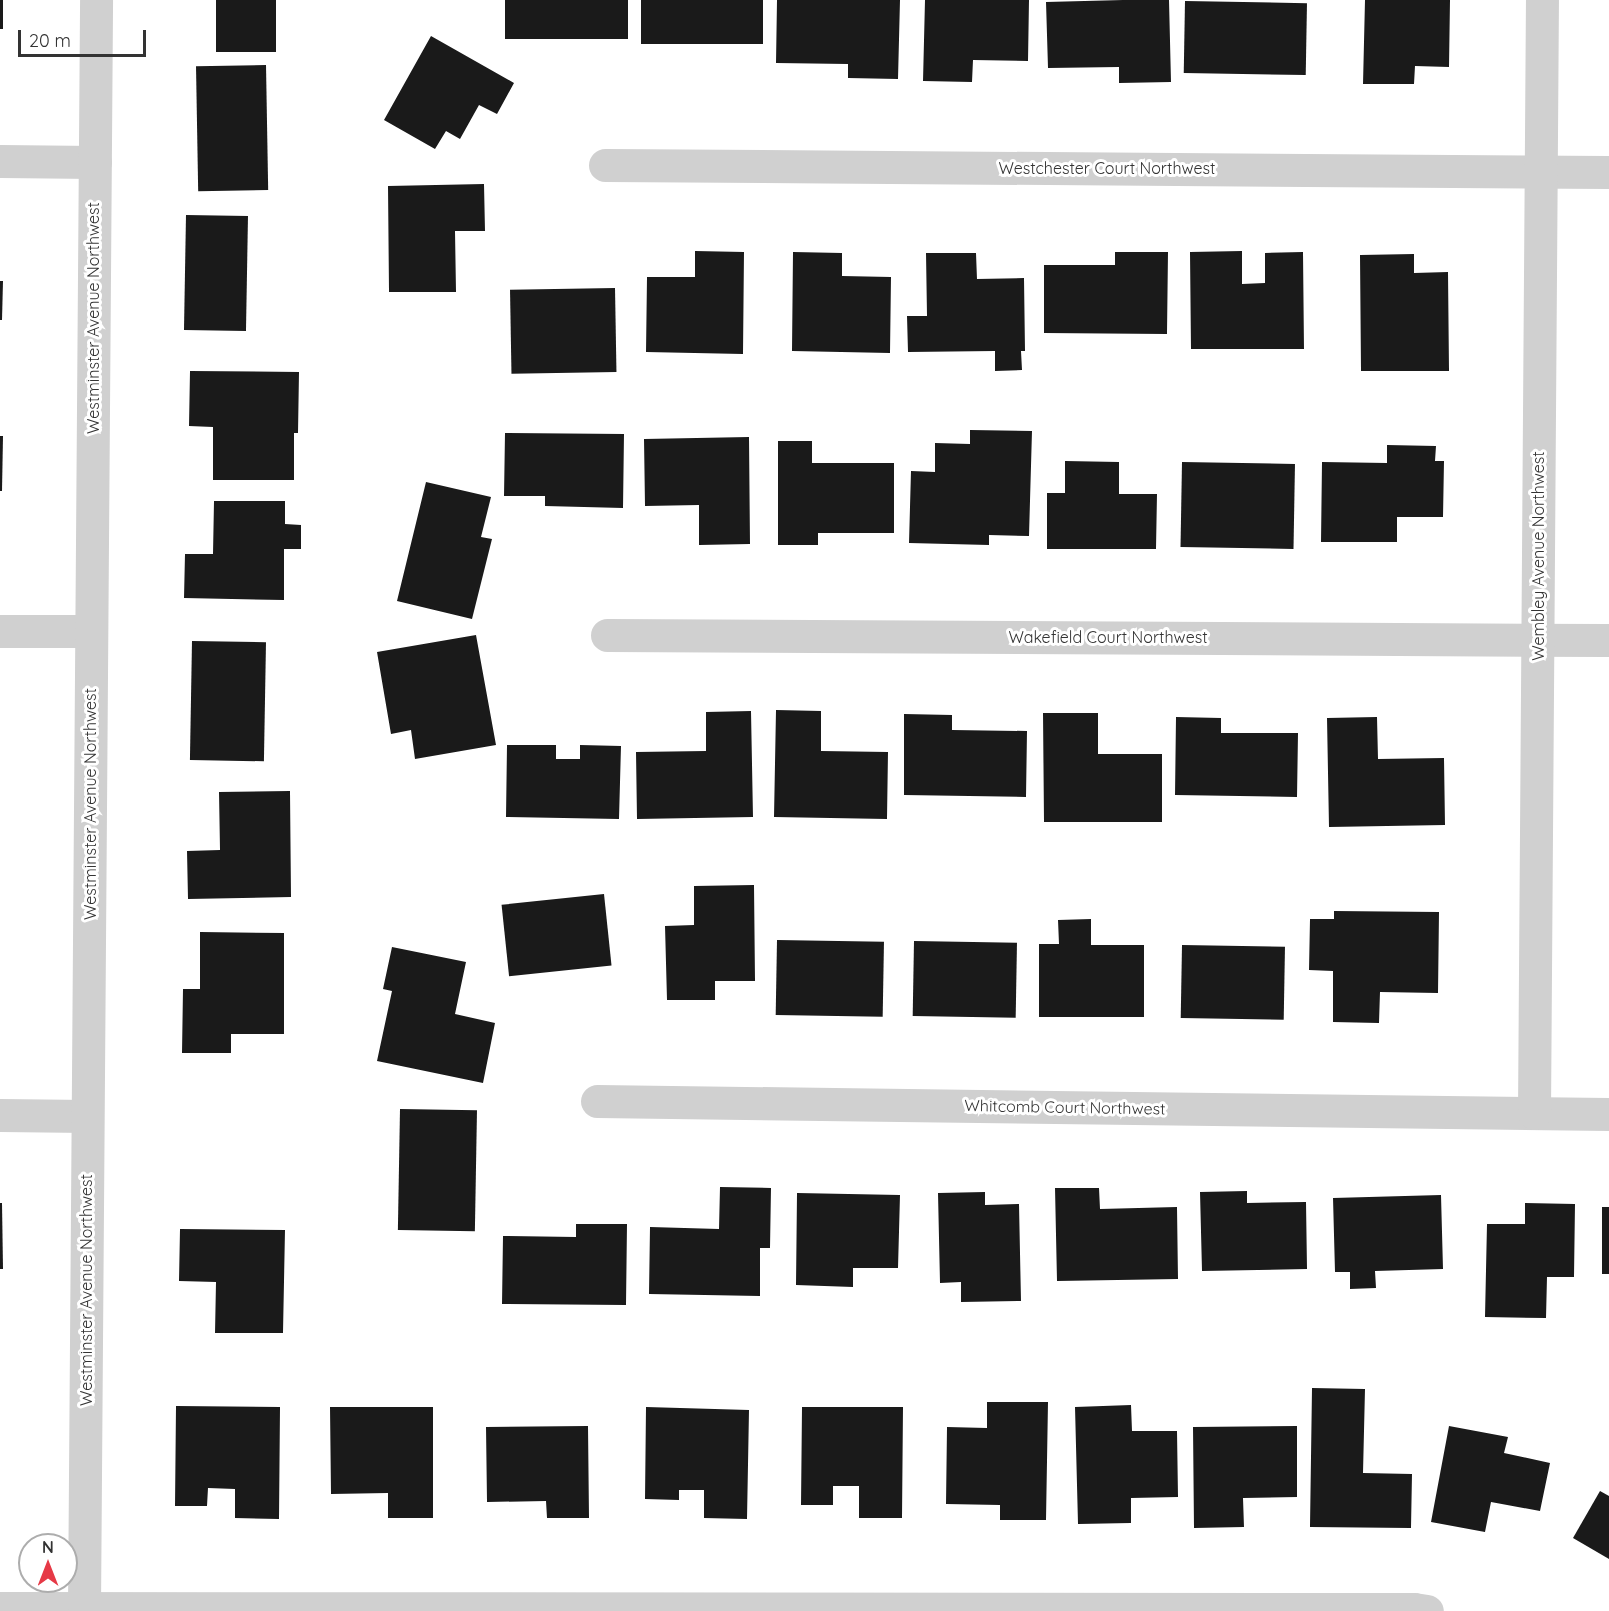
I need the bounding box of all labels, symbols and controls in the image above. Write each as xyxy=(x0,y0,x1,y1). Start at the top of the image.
scale bar xyxy=(21,18,148,56)
text: 20 m xyxy=(29,29,71,52)
street label: Westchester Court Northwest xyxy=(998,158,1216,178)
street label: Westminster Avenue Northwest xyxy=(83,202,103,434)
street label: Wembley Avenue Northwest xyxy=(1528,451,1548,661)
street label: Wakefield Court Northwest xyxy=(1008,627,1208,647)
street label: Westminster Avenue Northwest xyxy=(80,688,100,920)
street label: Whitcomb Court Northwest xyxy=(964,1096,1166,1118)
street label: Westminster Avenue Northwest xyxy=(76,1174,96,1406)
north arrow xyxy=(18,1533,78,1593)
text: N xyxy=(42,1537,54,1557)

